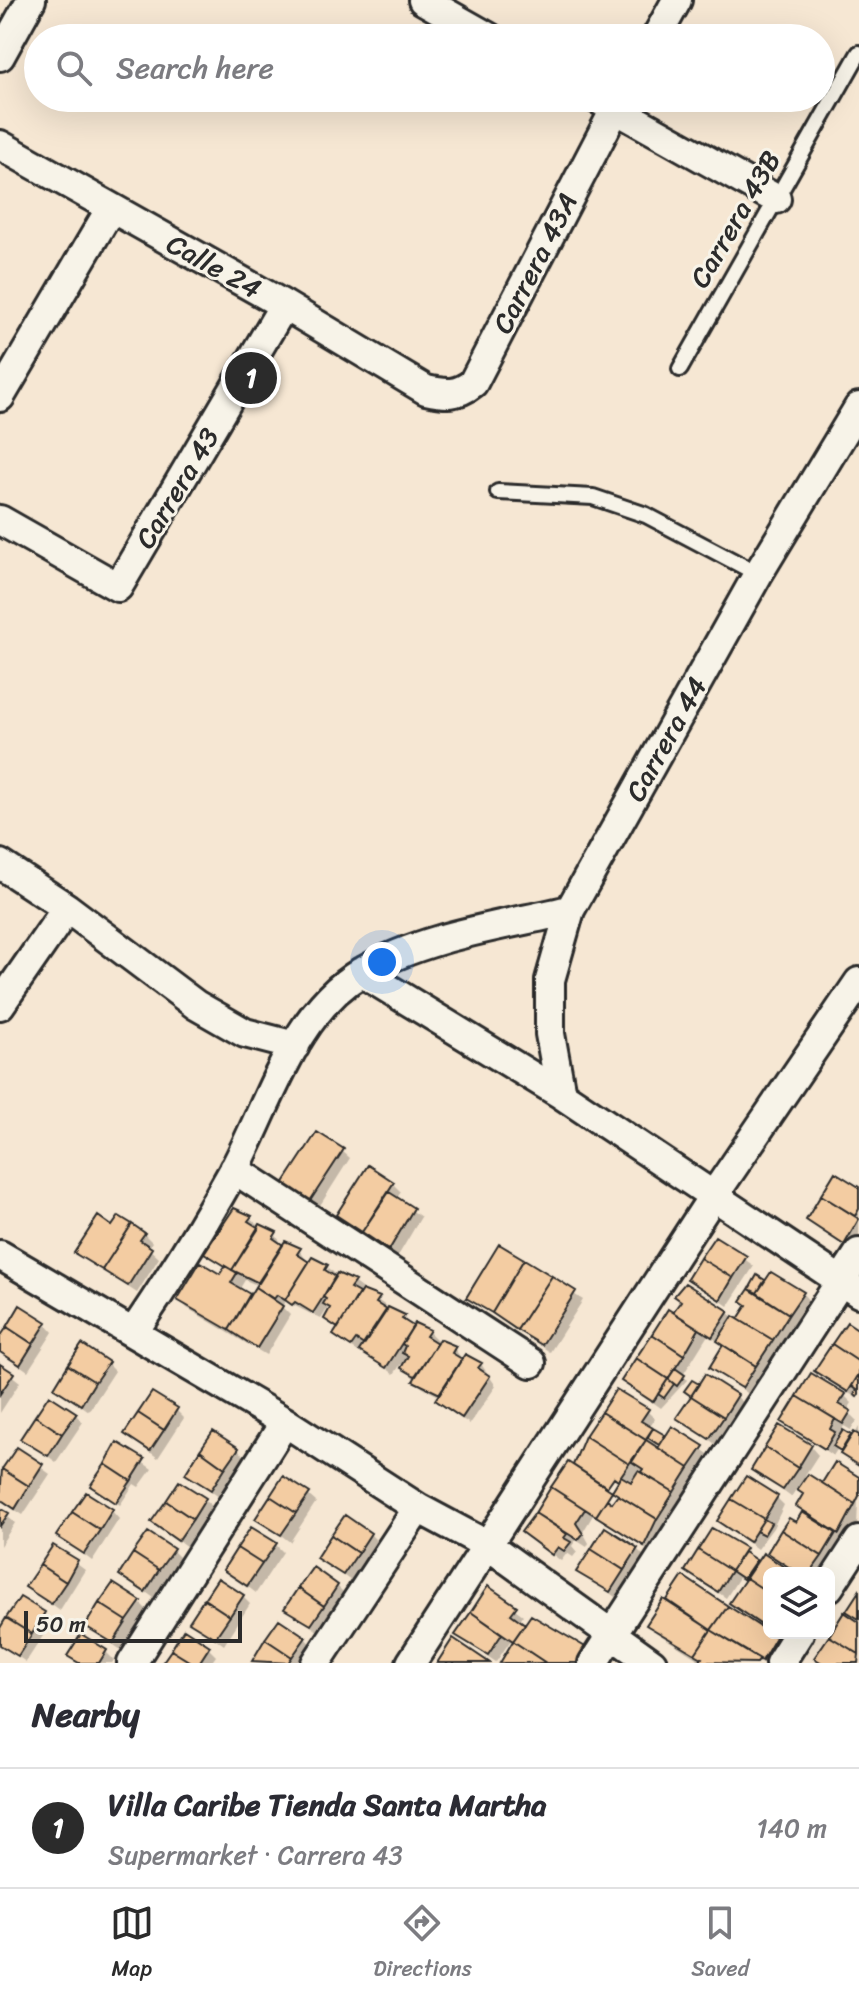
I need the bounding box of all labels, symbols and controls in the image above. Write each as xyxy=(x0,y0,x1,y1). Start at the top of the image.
search box xyxy=(24,24,835,112)
text: Search here xyxy=(116,41,274,95)
icon: search xyxy=(52,46,96,90)
street label: Carrera 43B xyxy=(676,141,794,297)
street label: Carrera 43A xyxy=(478,184,592,342)
street label: Calle 24 xyxy=(157,220,271,312)
pin: 1 xyxy=(225,348,277,408)
street label: Carrera 43 xyxy=(121,418,233,558)
street label: Carrera 44 xyxy=(611,667,721,811)
your location xyxy=(362,942,402,982)
map controls xyxy=(763,1567,835,1639)
button: layers xyxy=(763,1567,835,1639)
text: 50 m xyxy=(36,1605,86,1644)
scale bar xyxy=(24,1607,242,1643)
text: Nearby xyxy=(32,1685,140,1745)
text: Villa Caribe Tienda Santa Martha xyxy=(108,1778,546,1832)
text: 1 xyxy=(52,1805,64,1851)
text: 140 m xyxy=(756,1805,827,1851)
text: Supermarket · Carrera 43 xyxy=(108,1832,403,1878)
tab: Map xyxy=(110,1901,154,1988)
tab: Directions xyxy=(373,1901,472,1988)
tab: Saved xyxy=(691,1901,749,1988)

